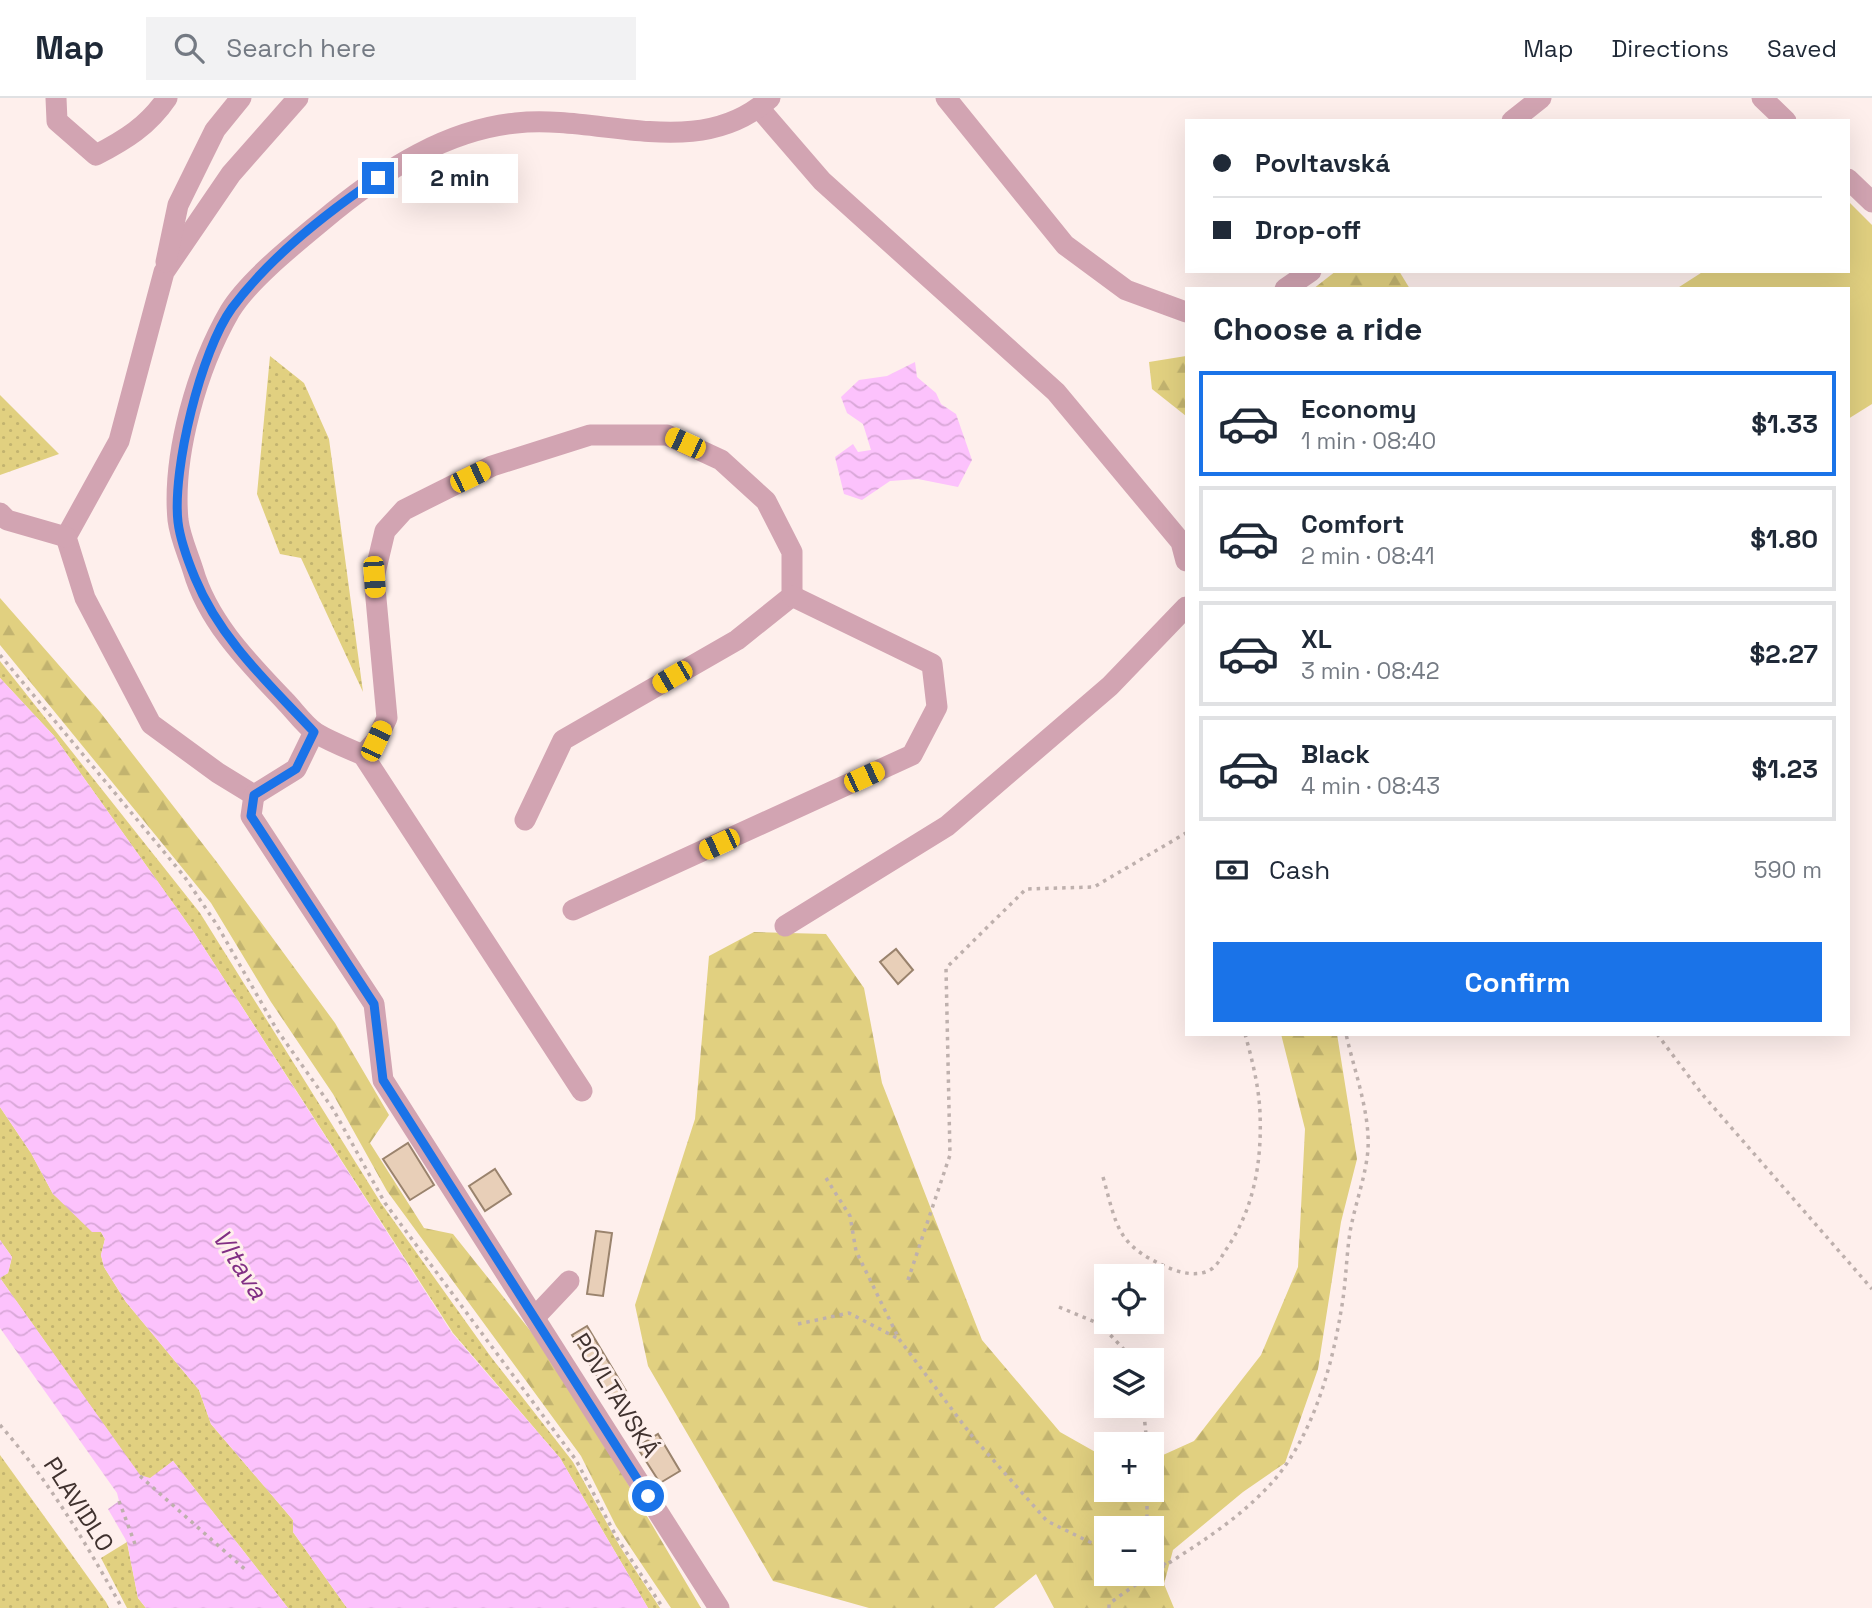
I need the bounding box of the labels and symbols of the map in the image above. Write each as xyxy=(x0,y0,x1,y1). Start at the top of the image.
callout: 2 min xyxy=(402,154,518,202)
route end xyxy=(362,162,394,194)
car xyxy=(662,425,709,461)
car xyxy=(447,458,494,496)
car xyxy=(363,555,386,599)
car xyxy=(649,657,696,697)
car xyxy=(358,718,395,764)
car xyxy=(841,759,888,795)
car xyxy=(696,826,743,862)
water label: Vltava xyxy=(205,1222,276,1306)
street label: POVLTAVSKÁ xyxy=(565,1327,667,1463)
street label: PLAVIDLO xyxy=(37,1451,121,1557)
route start xyxy=(632,1480,664,1512)

